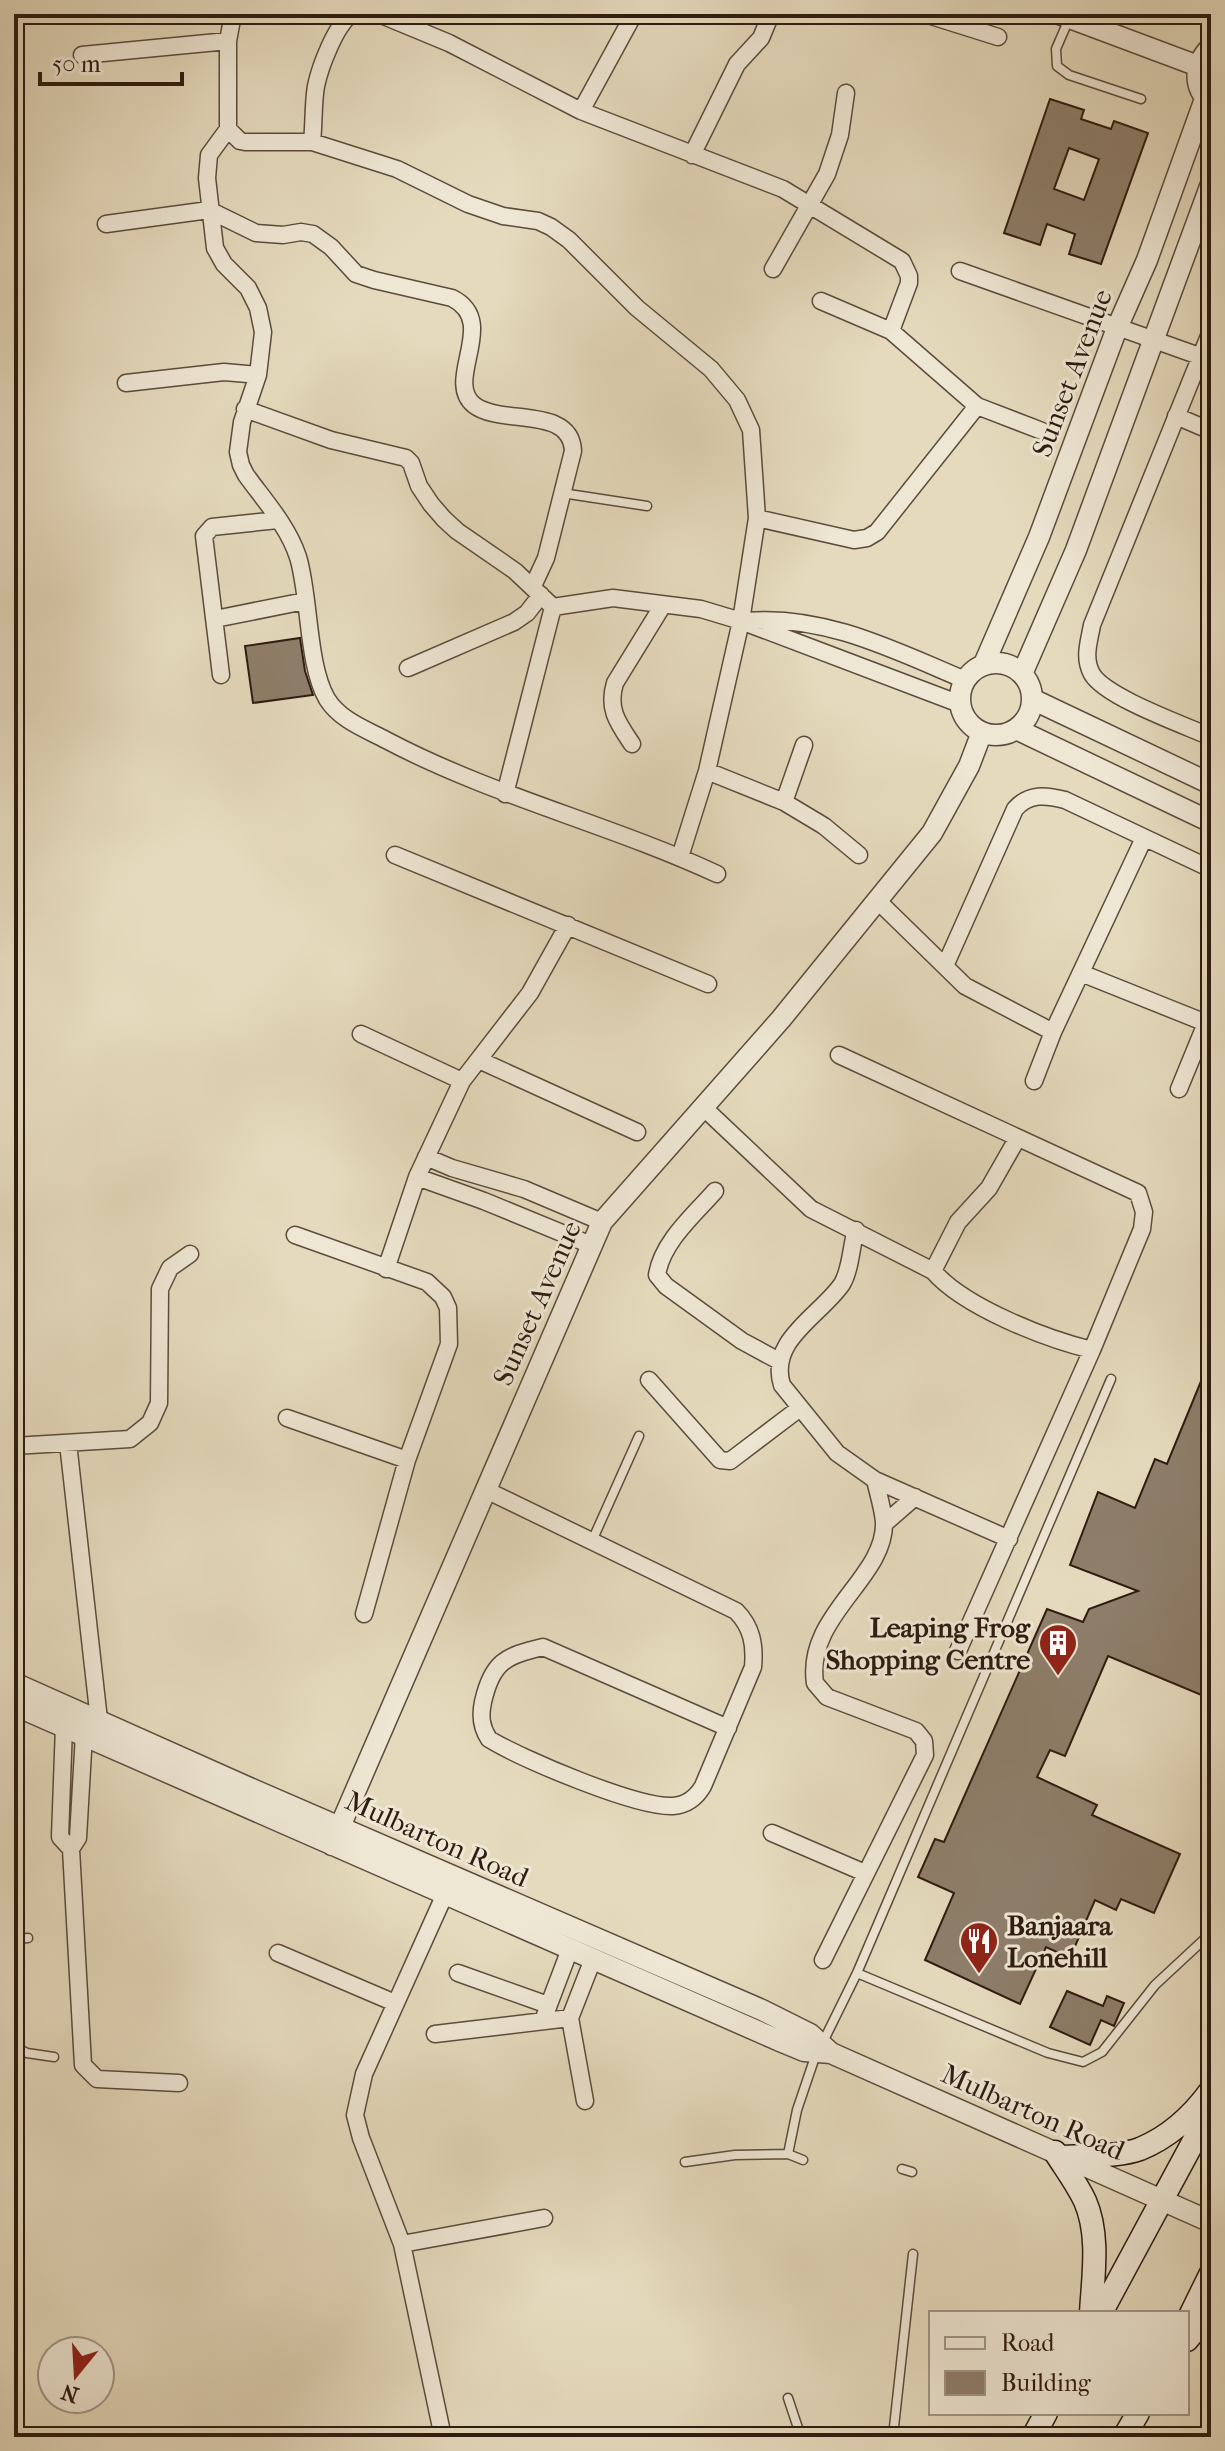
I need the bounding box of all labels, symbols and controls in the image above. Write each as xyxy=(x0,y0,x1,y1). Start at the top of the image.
scale bar xyxy=(40,36,182,86)
text: 50 m xyxy=(52,50,101,78)
street label: Sunset Avenue xyxy=(1025,284,1119,462)
street label: Sunset Avenue xyxy=(486,1215,588,1391)
place label: Leaping Frog Shopping Centre xyxy=(826,1611,1031,1676)
building icon: Leaping Frog Shopping Centre xyxy=(1037,1622,1079,1677)
street label: Mulbarton Road xyxy=(340,1784,534,1894)
place label: Banjaara Lonehill xyxy=(1007,1909,1113,1974)
restaurant icon: Banjaara Lonehill xyxy=(958,1920,1000,1975)
street label: Mulbarton Road xyxy=(936,2057,1130,2167)
legend xyxy=(929,2311,1189,2415)
text: Road xyxy=(1001,2329,1055,2357)
north arrow xyxy=(36,2335,116,2415)
text: Building xyxy=(1001,2369,1092,2397)
text: N xyxy=(58,2378,82,2408)

